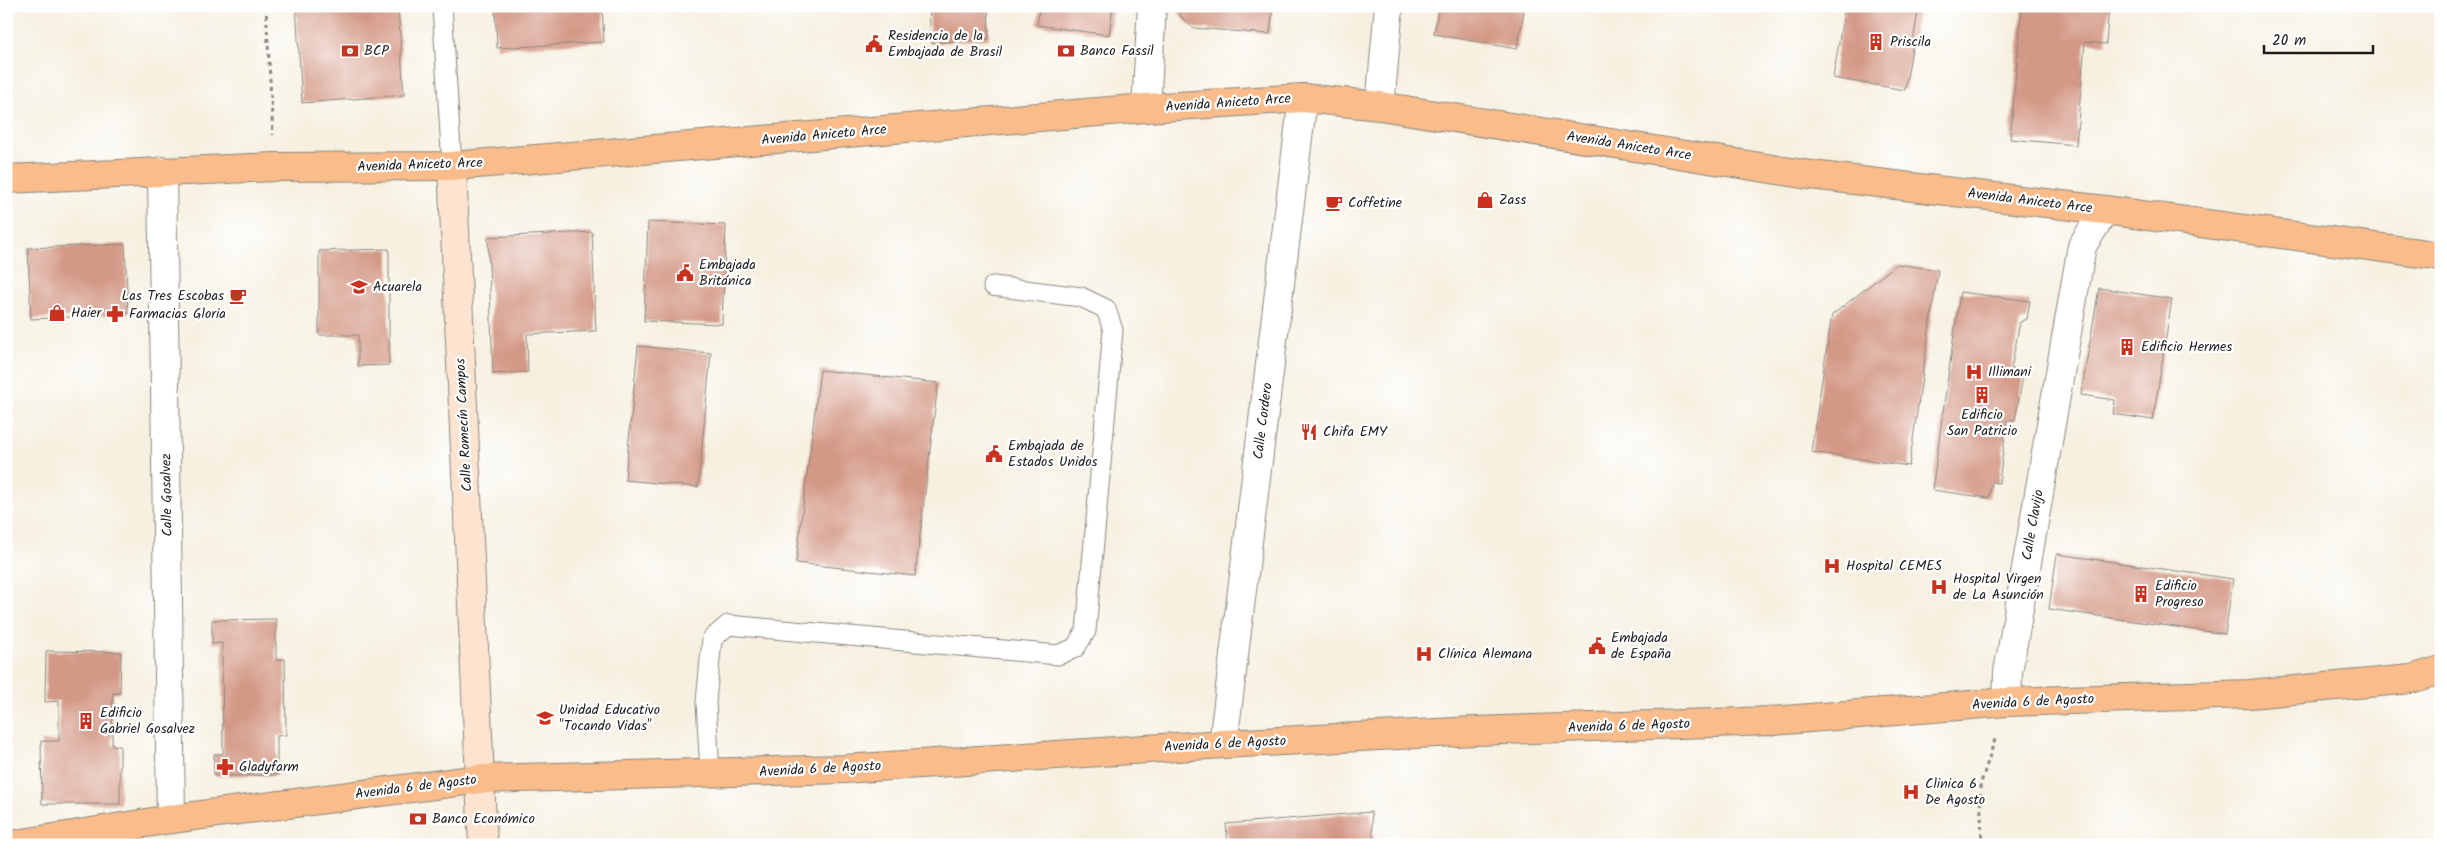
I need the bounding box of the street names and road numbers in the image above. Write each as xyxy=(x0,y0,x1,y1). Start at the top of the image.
street label: Avenida Aniceto Arce xyxy=(1165,88,1292,118)
street label: Avenida Aniceto Arce xyxy=(760,119,888,151)
street label: Avenida Aniceto Arce xyxy=(1565,125,1693,167)
street label: Avenida Aniceto Arce xyxy=(357,152,484,178)
street label: Avenida Aniceto Arce xyxy=(1966,182,2094,220)
street label: Calle Romecín Campos xyxy=(450,358,478,492)
street label: Calle Cordero xyxy=(1247,381,1279,461)
street label: Calle Gosalvez xyxy=(155,453,179,537)
street label: Calle Clavijo xyxy=(2016,488,2050,562)
street label: Avenida 6 de Agosto xyxy=(1971,688,2095,716)
street label: Avenida 6 de Agosto xyxy=(1568,713,1690,739)
street label: Avenida 6 de Agosto xyxy=(1163,730,1287,758)
street label: Avenida 6 de Agosto xyxy=(758,755,882,783)
street label: Avenida 6 de Agosto xyxy=(354,769,478,805)

